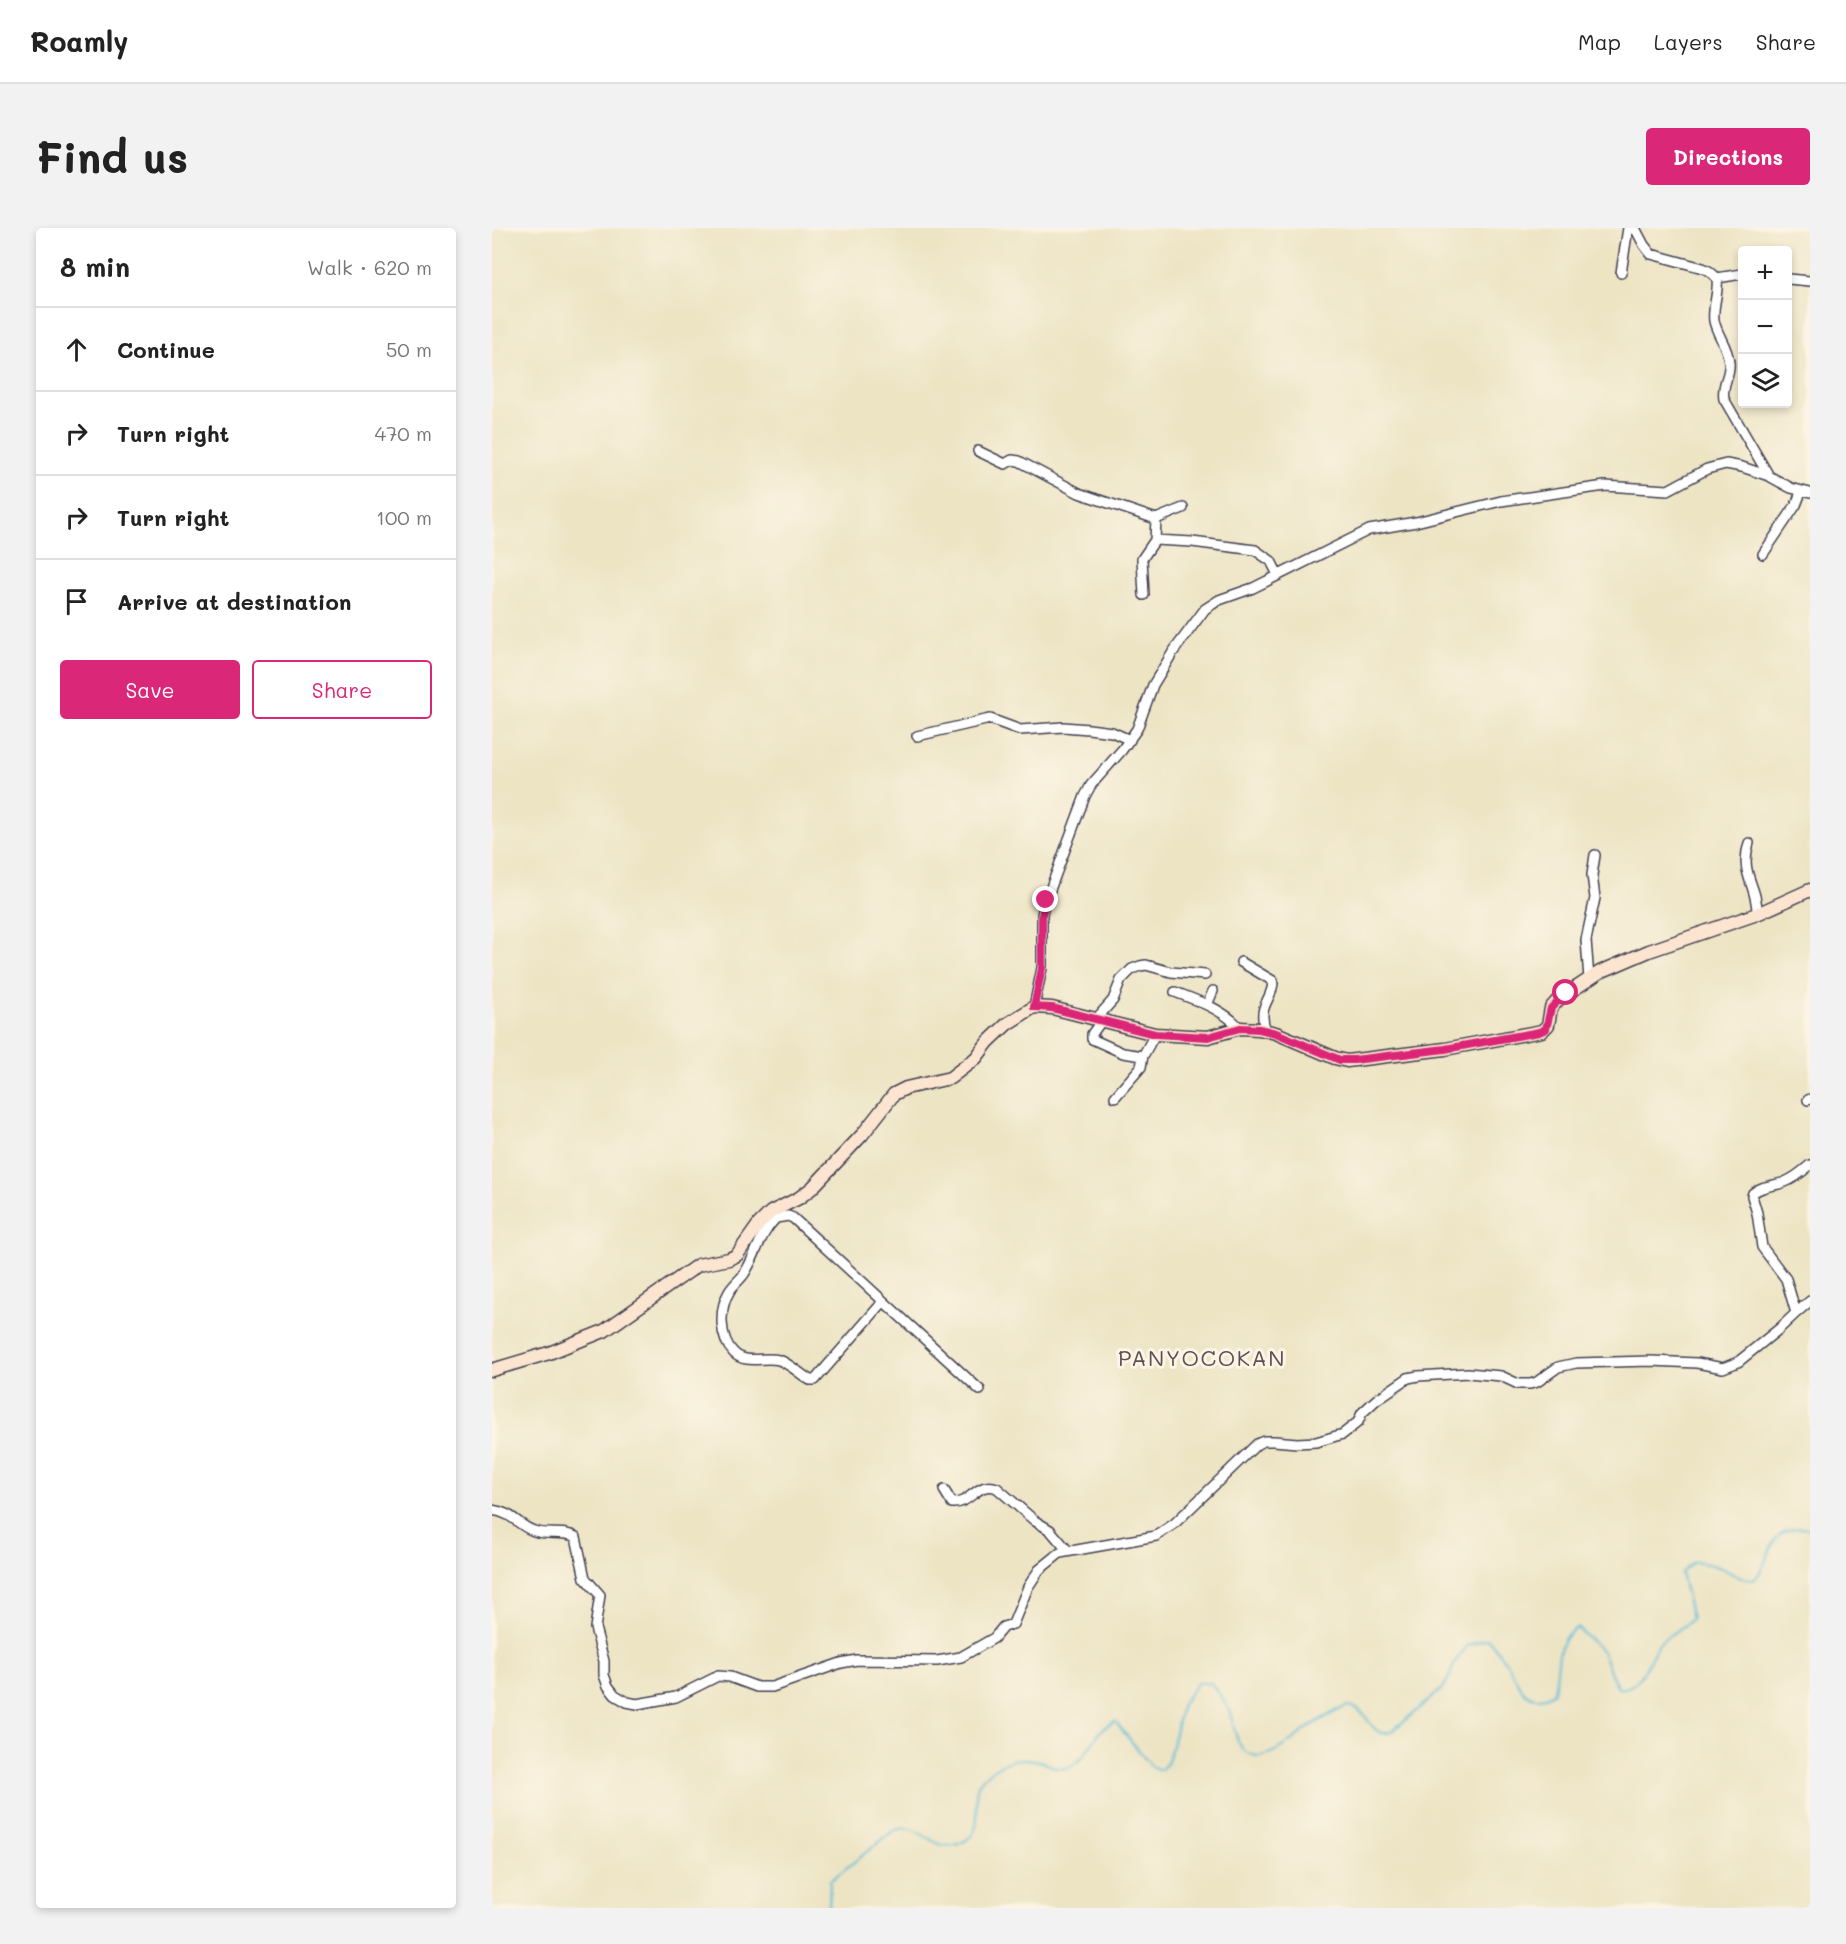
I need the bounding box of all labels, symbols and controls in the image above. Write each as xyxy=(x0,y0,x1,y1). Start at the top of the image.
text: Roamly xyxy=(30,23,129,59)
text: Map xyxy=(1578,28,1621,55)
text: Layers xyxy=(1654,28,1723,55)
text: Share xyxy=(1756,28,1816,55)
button: Directions xyxy=(1646,128,1810,185)
text: Find us xyxy=(36,129,188,184)
map controls xyxy=(1738,246,1792,408)
button: + xyxy=(1738,246,1792,300)
text: 8 min xyxy=(60,250,130,284)
text: Walk · 620 m xyxy=(307,254,432,280)
button: − xyxy=(1738,300,1792,354)
icon: ahead xyxy=(60,333,93,366)
text: Continue xyxy=(117,335,215,364)
text: 50 m xyxy=(386,336,432,362)
button: layers xyxy=(1738,354,1792,408)
icon: right xyxy=(60,417,93,450)
text: Turn right xyxy=(117,419,229,448)
text: 470 m xyxy=(374,420,432,446)
icon: right xyxy=(60,501,93,534)
text: Turn right xyxy=(117,503,229,532)
text: 100 m xyxy=(376,504,432,530)
icon: arrive xyxy=(60,585,93,618)
text: Arrive at destination xyxy=(117,587,352,616)
button: Save xyxy=(60,660,240,719)
button: Share xyxy=(252,660,432,719)
route end xyxy=(1032,886,1058,912)
route start xyxy=(1552,979,1578,1005)
district label: PANYOCOKAN xyxy=(1118,1343,1286,1372)

